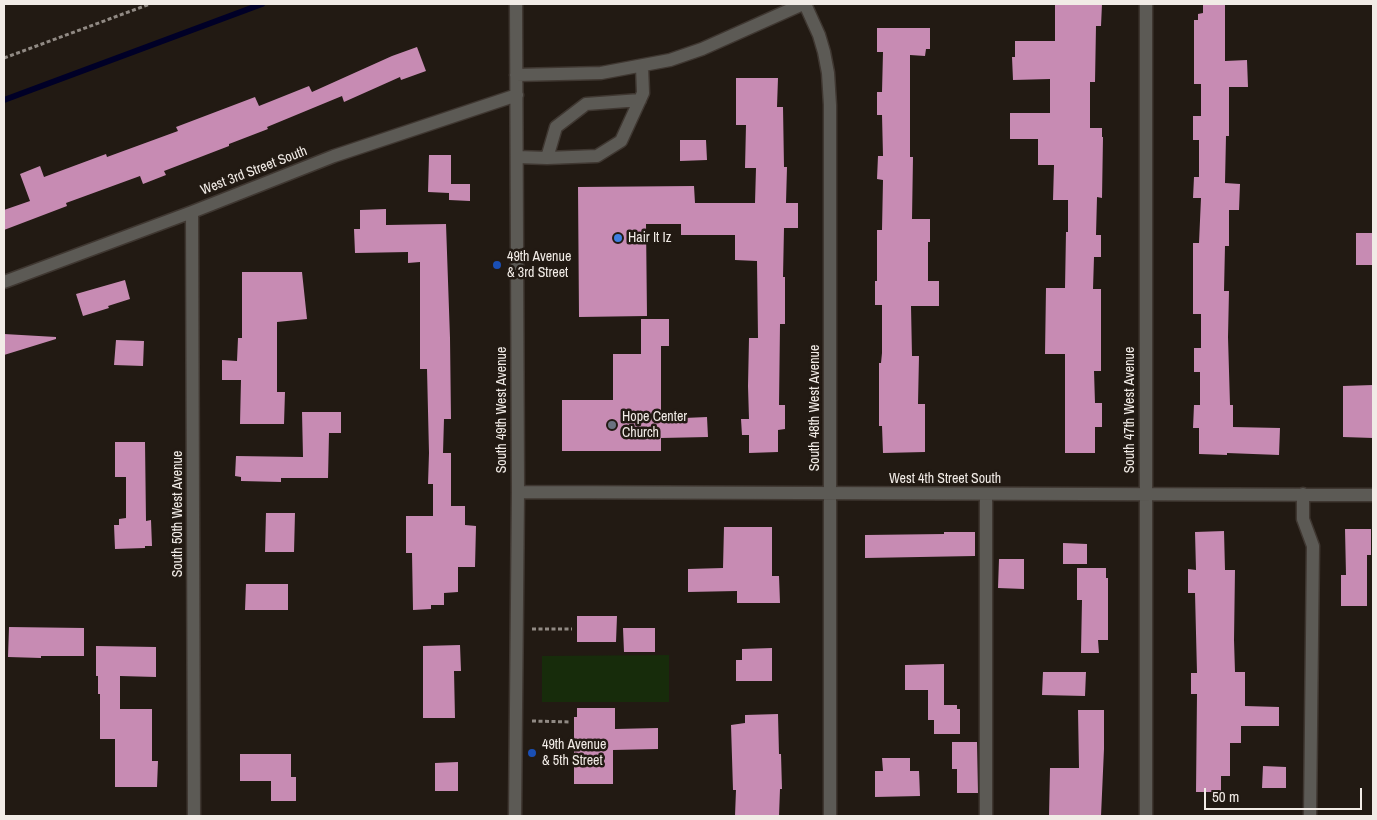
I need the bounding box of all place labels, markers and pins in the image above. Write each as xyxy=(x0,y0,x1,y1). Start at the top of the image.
place label: Hair It Iz xyxy=(628,230,671,246)
marker: Hair It Iz xyxy=(612,232,624,244)
place label: 49th Avenue & 3rd Street xyxy=(507,249,571,282)
marker: 49th Avenue & 3rd Street xyxy=(491,259,503,271)
place label: Hope Center Church xyxy=(622,409,687,442)
marker: Hope Center Church xyxy=(606,419,618,431)
place label: 49th Avenue & 5th Street xyxy=(542,737,606,770)
marker: 49th Avenue & 5th Street xyxy=(526,747,538,759)

